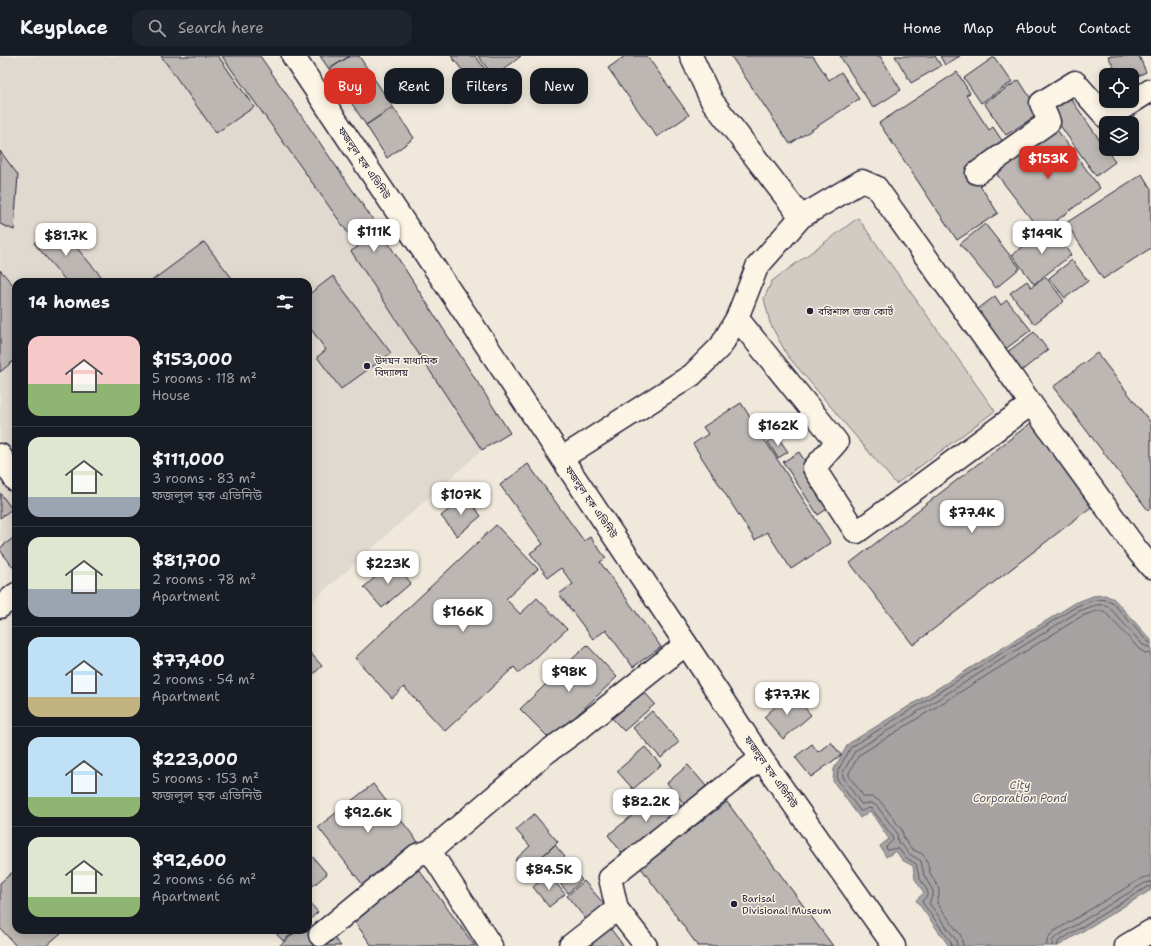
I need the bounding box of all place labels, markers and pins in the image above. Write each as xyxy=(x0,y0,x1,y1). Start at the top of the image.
pin: $153K xyxy=(1020,146,1076,180)
pin: $111K xyxy=(346,219,402,253)
pin: $149K xyxy=(1014,221,1070,255)
pin: $81.7K xyxy=(33,223,99,257)
place label: বরিশাল জজ কোর্ট xyxy=(817,305,894,318)
marker: বরিশাল জজ কোর্ট xyxy=(805,306,815,316)
place label: উদয়ন মাধ্যমিক বিদ্যালয় xyxy=(374,354,439,379)
marker: উদয়ন মাধ্যমিক বিদ্যালয় xyxy=(362,361,372,371)
pin: $162K xyxy=(750,413,806,447)
pin: $107K xyxy=(433,482,489,516)
pin: $77.4K xyxy=(939,500,1005,534)
pin: $223K xyxy=(360,551,416,585)
pin: $166K xyxy=(435,599,491,633)
pin: $98K xyxy=(545,659,593,693)
pin: $77.7K xyxy=(754,682,820,716)
pin: $82.2K xyxy=(613,789,679,823)
pin: $92.6K xyxy=(335,800,401,834)
pin: $84.5K xyxy=(516,857,582,891)
place label: Barisal Divisional Museum xyxy=(742,892,832,917)
marker: Barisal Divisional Museum xyxy=(729,899,739,909)

